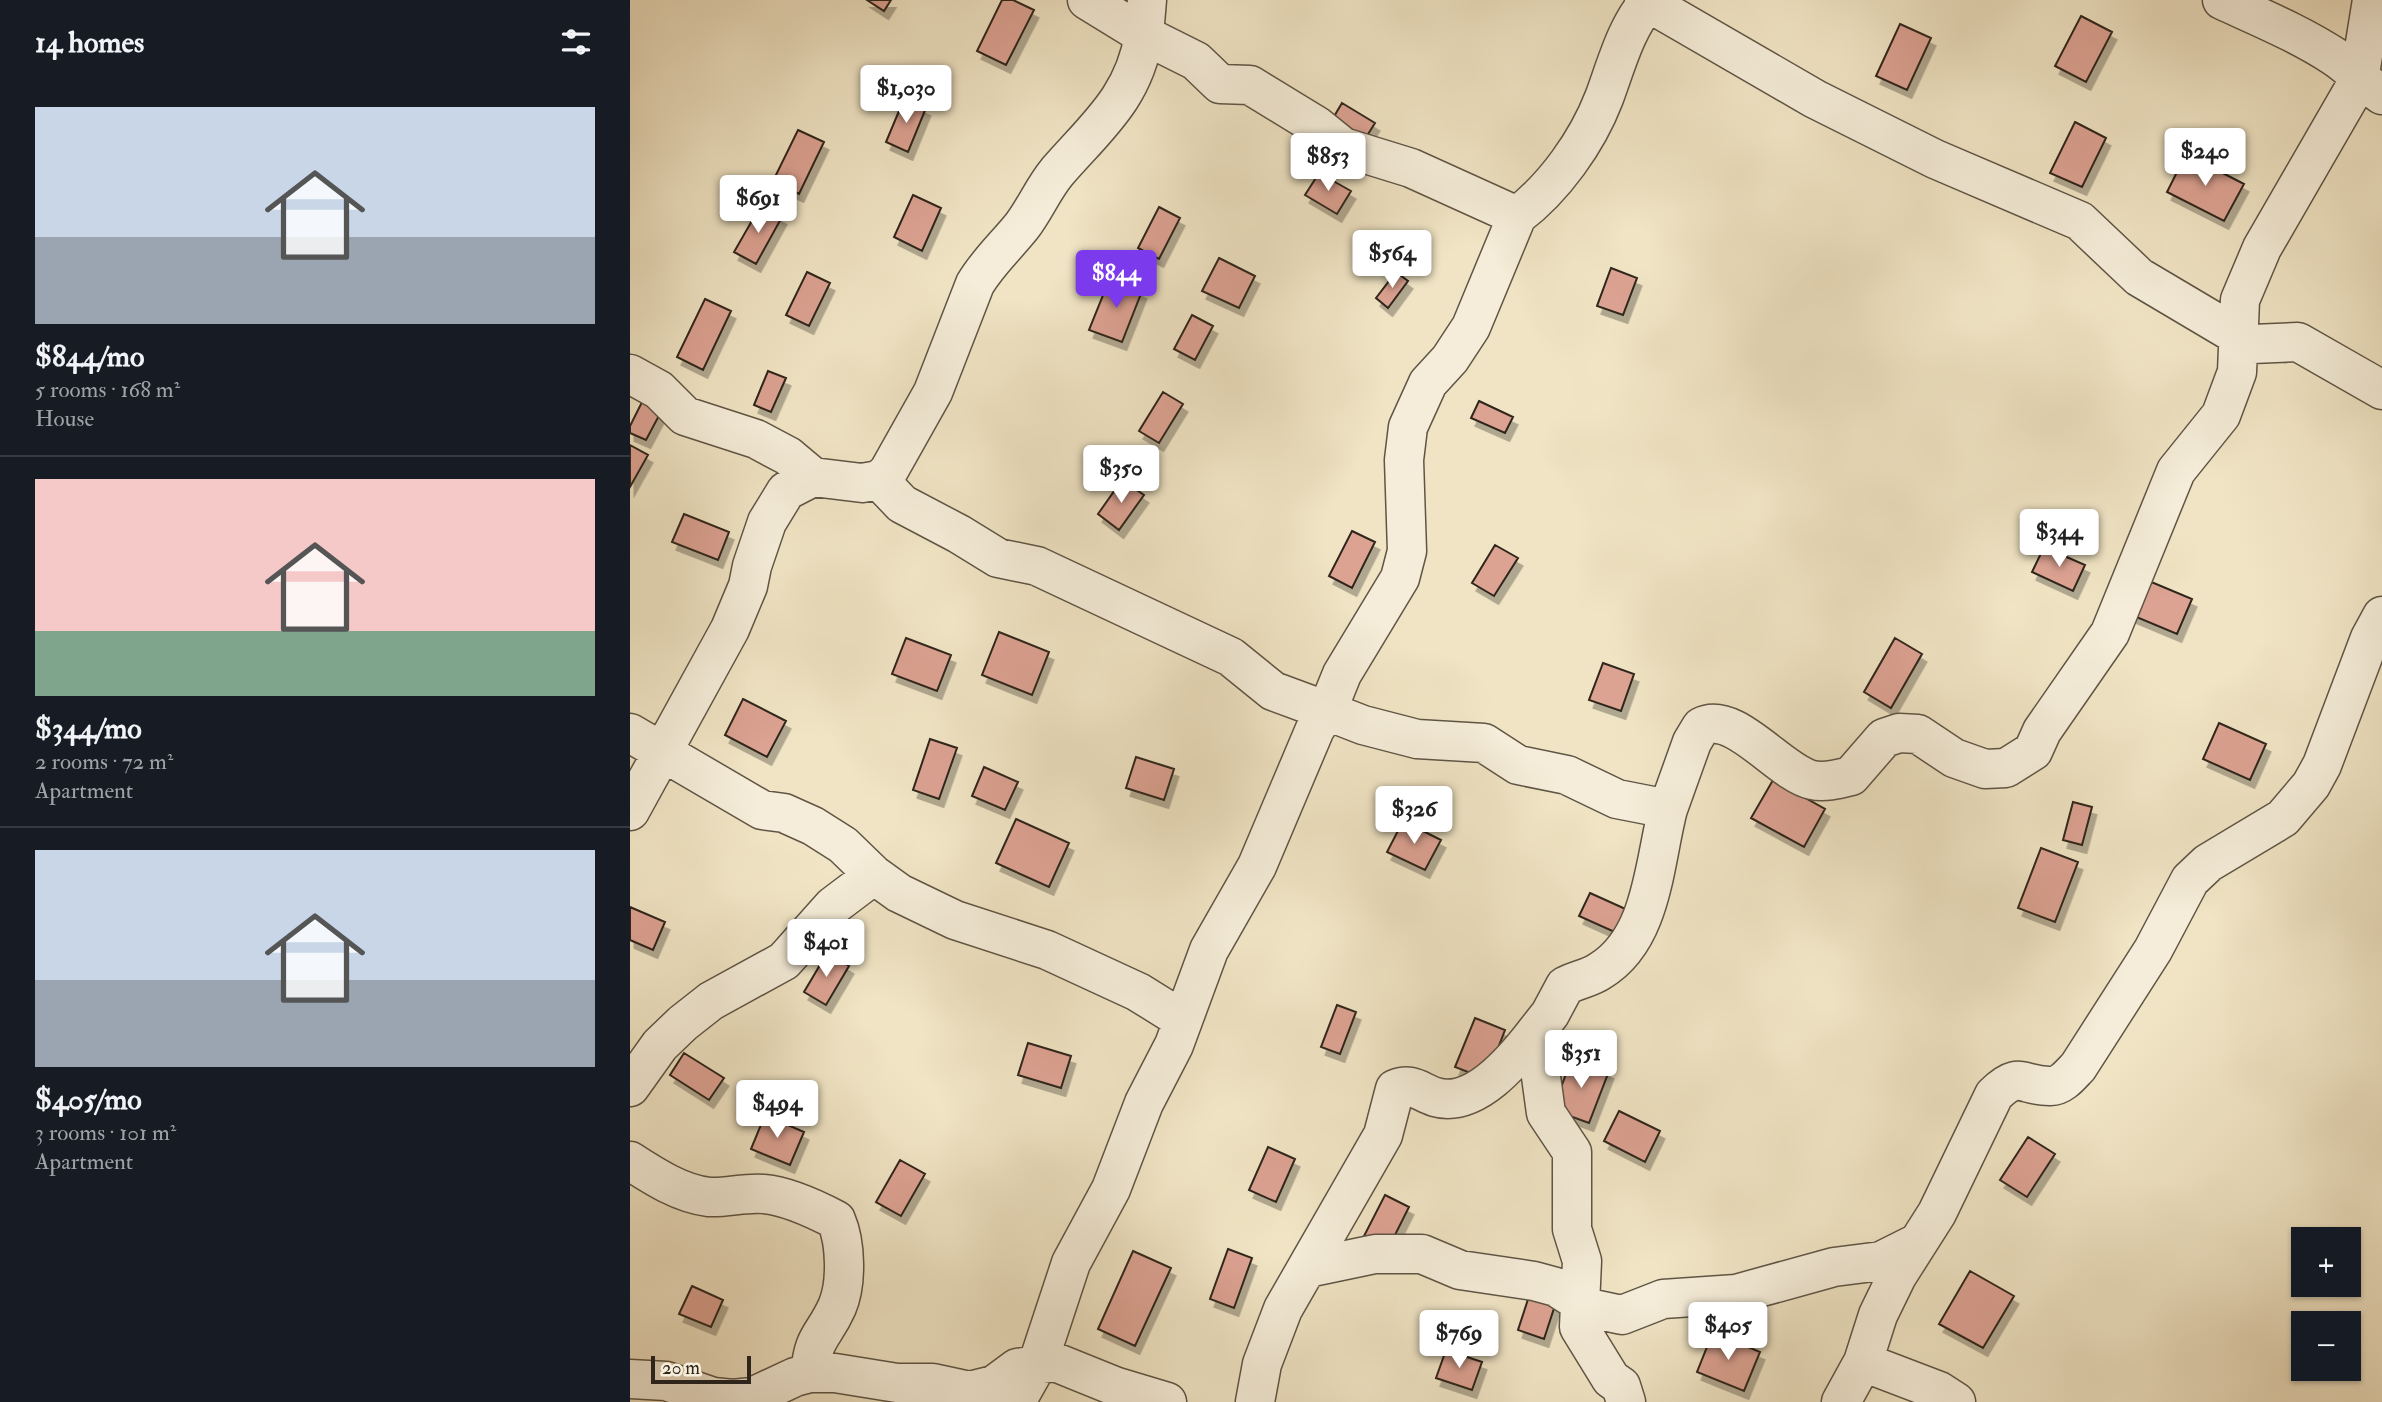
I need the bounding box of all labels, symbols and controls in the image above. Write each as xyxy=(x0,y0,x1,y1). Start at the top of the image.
icon: filters xyxy=(557,23,595,61)
text: 14 homes xyxy=(35,24,144,61)
pin: $1,030 xyxy=(849,66,963,125)
text: $1,030 xyxy=(876,73,936,102)
pin: $240 xyxy=(2164,128,2246,188)
pin: $853 xyxy=(1287,134,1369,193)
text: $240 xyxy=(2181,136,2229,165)
text: $853 xyxy=(1307,141,1349,170)
icon: home xyxy=(252,152,378,278)
pin: $691 xyxy=(717,176,799,235)
text: $691 xyxy=(736,183,780,212)
pin: $564 xyxy=(1351,230,1433,290)
text: $564 xyxy=(1368,238,1416,267)
pin: $844 xyxy=(1075,250,1157,310)
text: $844 xyxy=(1092,258,1140,287)
text: $844/mo xyxy=(35,338,144,375)
text: 5 rooms · 168 m² xyxy=(35,375,180,404)
text: House xyxy=(35,404,94,433)
pin: $350 xyxy=(1080,446,1162,505)
text: $350 xyxy=(1099,453,1143,482)
pin: $344 xyxy=(2018,510,2100,569)
text: $344 xyxy=(2036,517,2082,546)
icon: home xyxy=(252,524,378,650)
text: $344/mo xyxy=(35,710,142,747)
text: 2 rooms · 72 m² xyxy=(35,747,173,776)
text: Apartment xyxy=(35,776,133,805)
pin: $326 xyxy=(1373,786,1455,846)
text: $326 xyxy=(1391,794,1437,823)
icon: home xyxy=(252,895,378,1021)
pin: $401 xyxy=(785,920,867,979)
text: $401 xyxy=(803,927,849,956)
pin: $351 xyxy=(1540,1030,1622,1090)
text: $351 xyxy=(1561,1038,1601,1067)
pin: $494 xyxy=(736,1080,818,1140)
text: $405/mo xyxy=(35,1081,142,1118)
text: $494 xyxy=(752,1088,802,1117)
text: 3 rooms · 101 m² xyxy=(35,1118,176,1147)
text: Apartment xyxy=(35,1147,133,1176)
map controls xyxy=(2291,1227,2361,1381)
button: + xyxy=(2291,1227,2361,1297)
pin: $405 xyxy=(1687,1302,1769,1362)
pin: $769 xyxy=(1418,1310,1500,1370)
text: $405 xyxy=(1704,1310,1752,1339)
button: − xyxy=(2291,1311,2361,1381)
text: $769 xyxy=(1436,1318,1482,1347)
scale bar xyxy=(651,1353,751,1385)
text: 20 m xyxy=(662,1356,700,1380)

